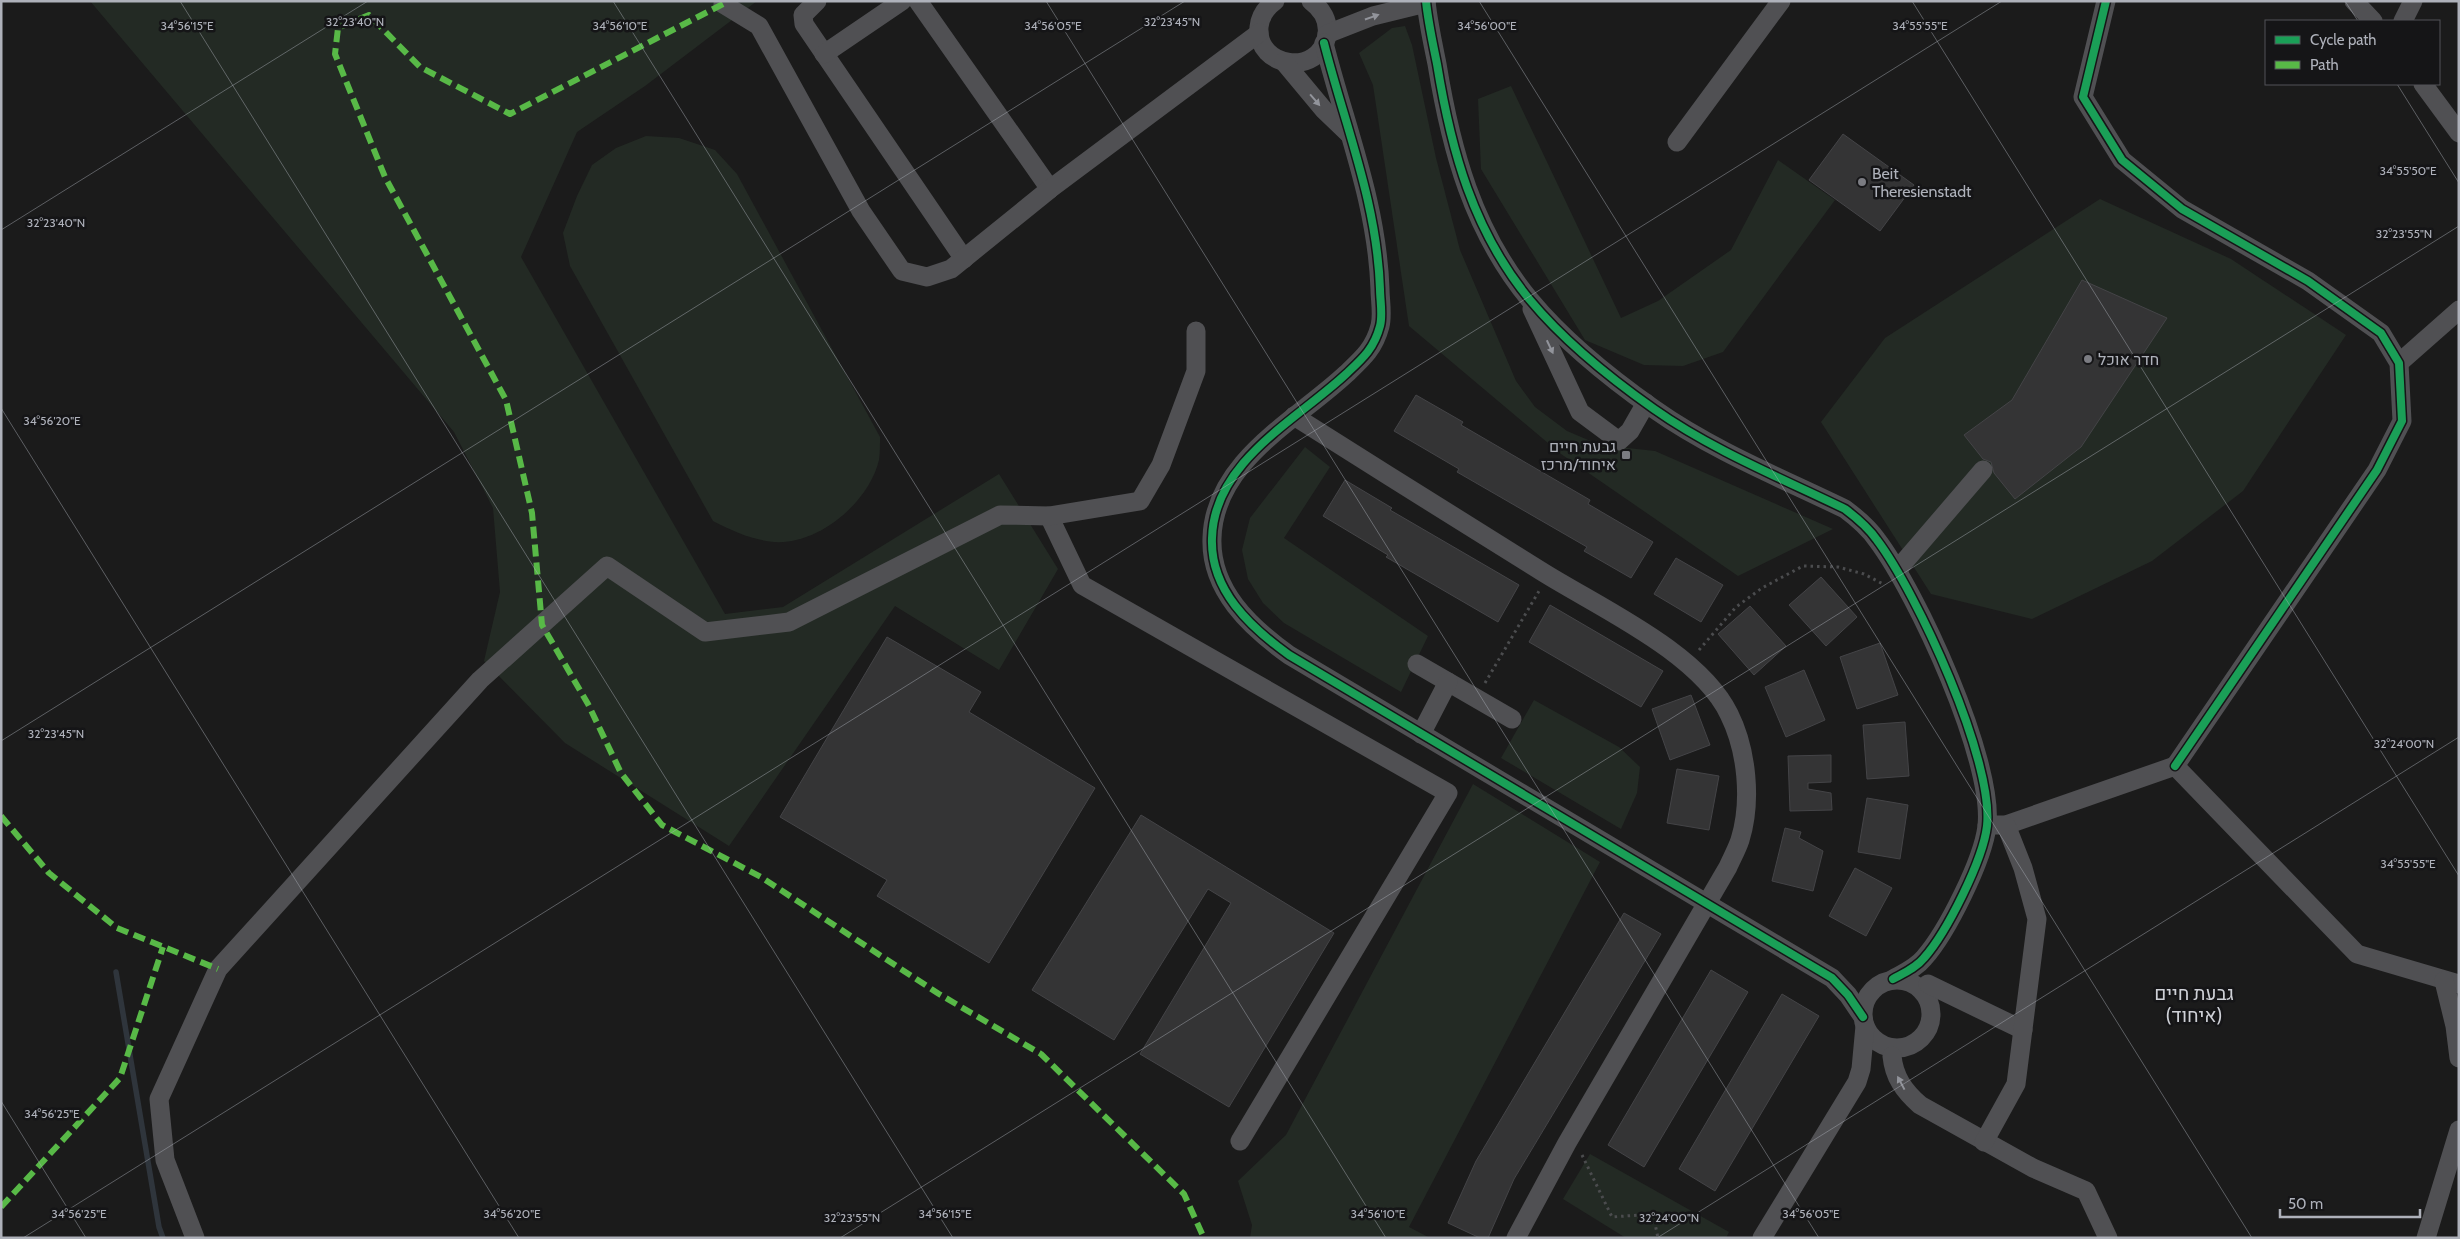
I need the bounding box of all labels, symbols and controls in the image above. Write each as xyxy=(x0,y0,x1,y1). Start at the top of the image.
one-way arrow xyxy=(1365,13,1380,20)
text: 32°23'40"N xyxy=(326,14,384,29)
text: 32°23'45"N xyxy=(1144,14,1200,29)
text: 34°56'15"E xyxy=(160,18,214,33)
text: 34°56'10"E xyxy=(593,18,648,33)
text: 34°56'05"E xyxy=(1024,18,1082,33)
text: 34°56'00"E xyxy=(1457,18,1517,33)
text: 34°55'55"E xyxy=(1892,18,1948,33)
legend xyxy=(2265,20,2440,85)
text: Cycle path xyxy=(2310,31,2376,49)
text: Path xyxy=(2310,56,2339,74)
one-way arrow xyxy=(1309,93,1321,105)
text: 34°55'50"E xyxy=(2379,163,2437,178)
place label: Beit Theresienstadt xyxy=(1872,164,1972,201)
marker: Beit Theresienstadt xyxy=(1856,176,1868,188)
text: 32°23'40"N xyxy=(27,215,85,230)
text: 32°23'55"N xyxy=(2376,226,2432,241)
one-way arrow xyxy=(1546,340,1554,355)
place label: חדר אוכל xyxy=(2098,350,2159,369)
marker: חדר אוכל xyxy=(2082,353,2094,365)
text: 34°56'20"E xyxy=(23,413,81,428)
place label: גבעת חיים איחוד/מרכז xyxy=(1541,437,1616,474)
marker: גבעת חיים איחוד/מרכז xyxy=(1620,449,1632,461)
text: 32°23'45"N xyxy=(28,726,84,741)
text: 32°24'00"N xyxy=(2374,736,2434,751)
text: 34°55'55"E xyxy=(2380,856,2436,871)
district label: גבעת חיים (איחוד) xyxy=(2154,982,2234,1027)
one-way arrow xyxy=(1897,1076,1905,1091)
text: 34°56'25"E xyxy=(24,1106,80,1121)
scale bar xyxy=(2280,1186,2420,1218)
text: 50 m xyxy=(2288,1195,2323,1213)
text: 34°56'25"E xyxy=(51,1206,107,1221)
text: 34°56'20"E xyxy=(483,1206,541,1221)
text: 34°56'15"E xyxy=(918,1206,972,1221)
text: 34°56'10"E xyxy=(1351,1206,1406,1221)
text: 34°56'05"E xyxy=(1782,1206,1840,1221)
text: 32°23'55"N xyxy=(824,1210,880,1225)
text: 32°24'00"N xyxy=(1639,1210,1699,1225)

